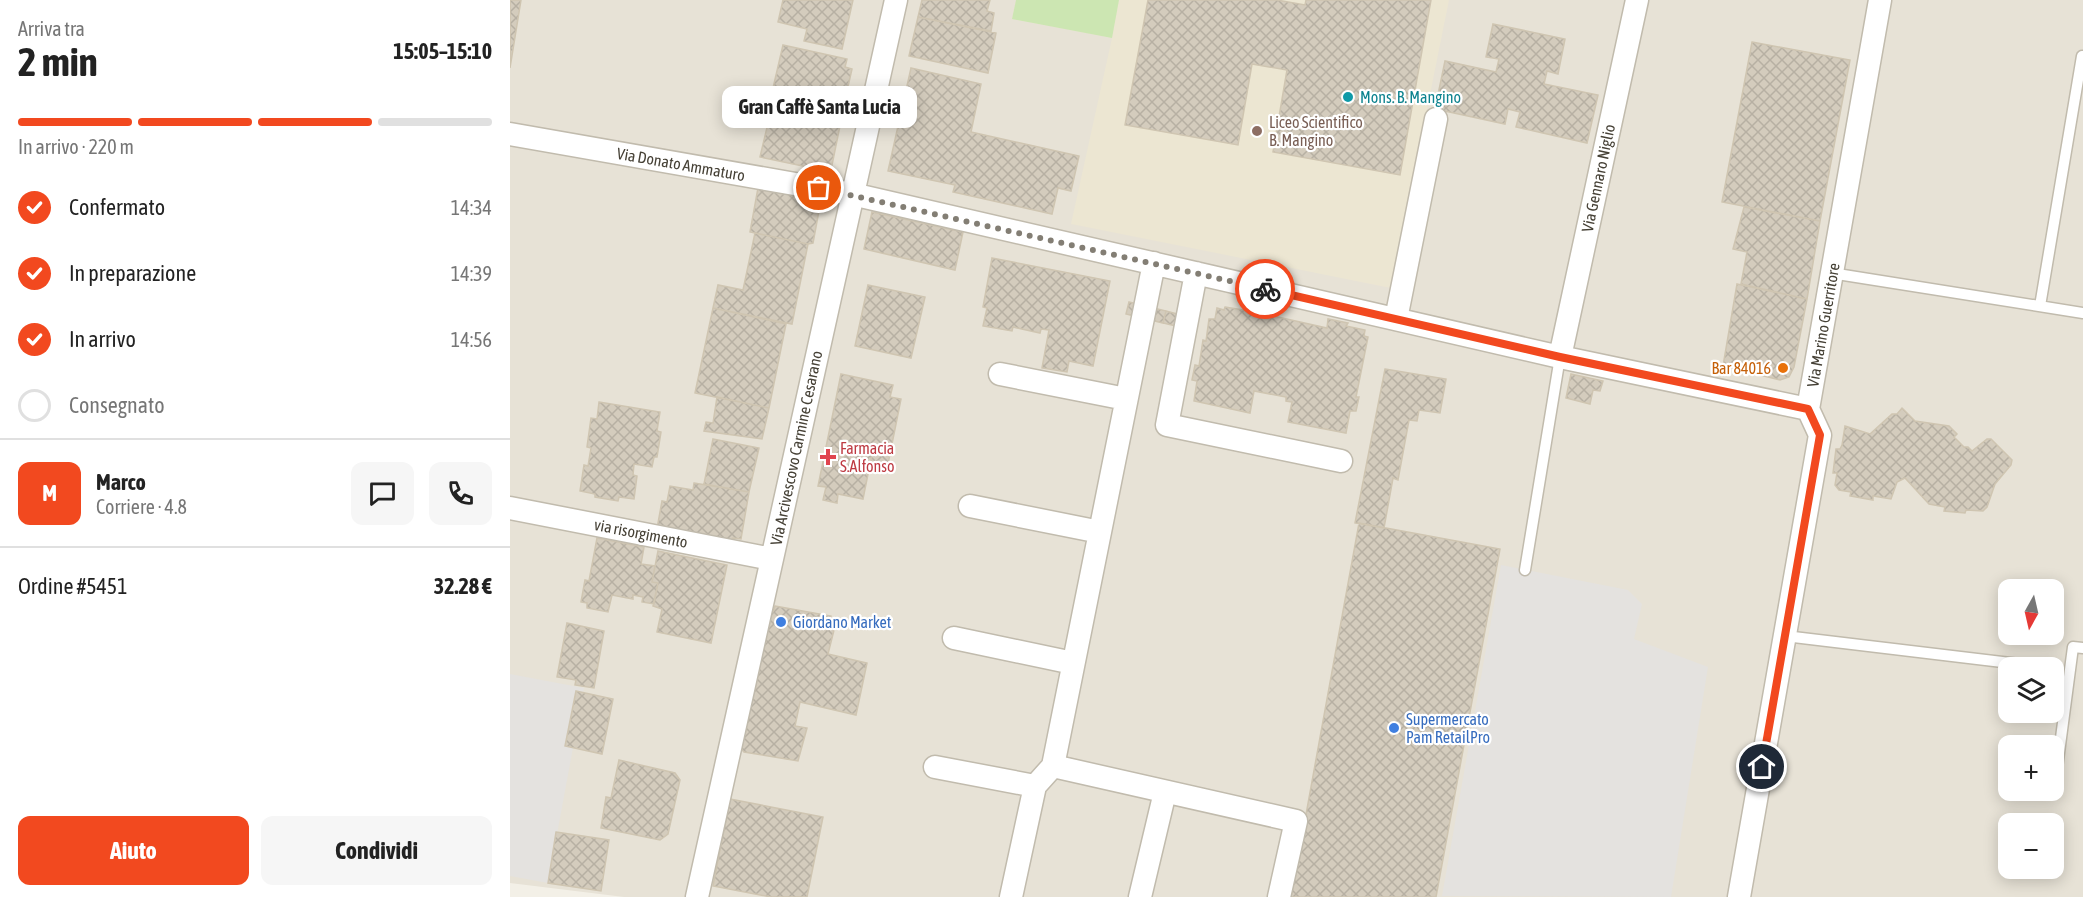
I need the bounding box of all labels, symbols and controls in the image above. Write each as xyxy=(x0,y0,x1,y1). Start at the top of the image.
text: Arriva tra xyxy=(18,17,85,40)
text: 15:05–15:10 xyxy=(393,38,492,64)
text: 2 min xyxy=(18,40,98,84)
callout: Gran Caffè Santa Lucia xyxy=(722,86,916,128)
place label: Mons. B. Mangino xyxy=(1360,88,1461,107)
marker: Mons. B. Mangino xyxy=(1341,90,1355,104)
text: Gran Caffè Santa Lucia xyxy=(738,95,901,118)
place label: Liceo Scientifico B. Mangino xyxy=(1269,113,1363,150)
street label: Via Gennaro Niglio xyxy=(1578,122,1619,234)
marker: Liceo Scientifico B. Mangino xyxy=(1250,124,1264,138)
text: In arrivo · 220 m xyxy=(18,135,134,158)
street label: Via Donato Ammaturo xyxy=(615,144,747,184)
pin xyxy=(793,162,844,213)
icon: bag xyxy=(802,171,835,204)
icon: check xyxy=(18,191,51,224)
text: Confermato xyxy=(69,194,165,220)
text: 14:34 xyxy=(451,196,492,219)
icon: check xyxy=(18,257,51,290)
courier xyxy=(1235,259,1295,319)
text: In preparazione xyxy=(69,260,196,286)
text: 14:39 xyxy=(451,262,492,285)
street label: Via Marino Guerritore xyxy=(1803,262,1843,388)
icon: bike xyxy=(1249,273,1282,306)
icon: check xyxy=(18,323,51,356)
text: In arrivo xyxy=(69,326,136,352)
text: 14:56 xyxy=(451,328,492,351)
street label: Via Arcivescovo Carmine Cesarano xyxy=(767,349,825,547)
place label: Bar 84016 xyxy=(1711,359,1771,377)
marker: Bar 84016 xyxy=(1776,361,1790,375)
text: Consegnato xyxy=(69,392,164,418)
place label: Farmacia S.Alfonso xyxy=(840,439,895,475)
marker: Farmacia S.Alfonso xyxy=(821,450,835,464)
button: chat xyxy=(351,462,414,525)
button: phone xyxy=(429,462,492,525)
text: Marco xyxy=(96,469,146,495)
text: M xyxy=(42,480,57,506)
text: Corriere · 4.8 xyxy=(96,495,187,518)
street label: via risorgimento xyxy=(593,515,689,552)
text: Ordine #5451 xyxy=(18,573,128,599)
text: 32.28 € xyxy=(434,573,492,599)
north arrow xyxy=(1998,579,2064,645)
map controls xyxy=(1998,579,2064,879)
place label: Giordano Market xyxy=(793,613,892,631)
marker: Giordano Market xyxy=(774,615,788,629)
button: layers xyxy=(1998,657,2064,723)
place label: Supermercato Pam RetailPro xyxy=(1406,710,1490,746)
marker: Supermercato Pam RetailPro xyxy=(1387,721,1401,735)
button: + xyxy=(1998,735,2064,801)
pin xyxy=(1736,741,1787,792)
icon: home xyxy=(1745,750,1778,783)
button: − xyxy=(1998,813,2064,879)
button: Aiuto xyxy=(18,816,249,885)
button: Condividi xyxy=(261,816,492,885)

